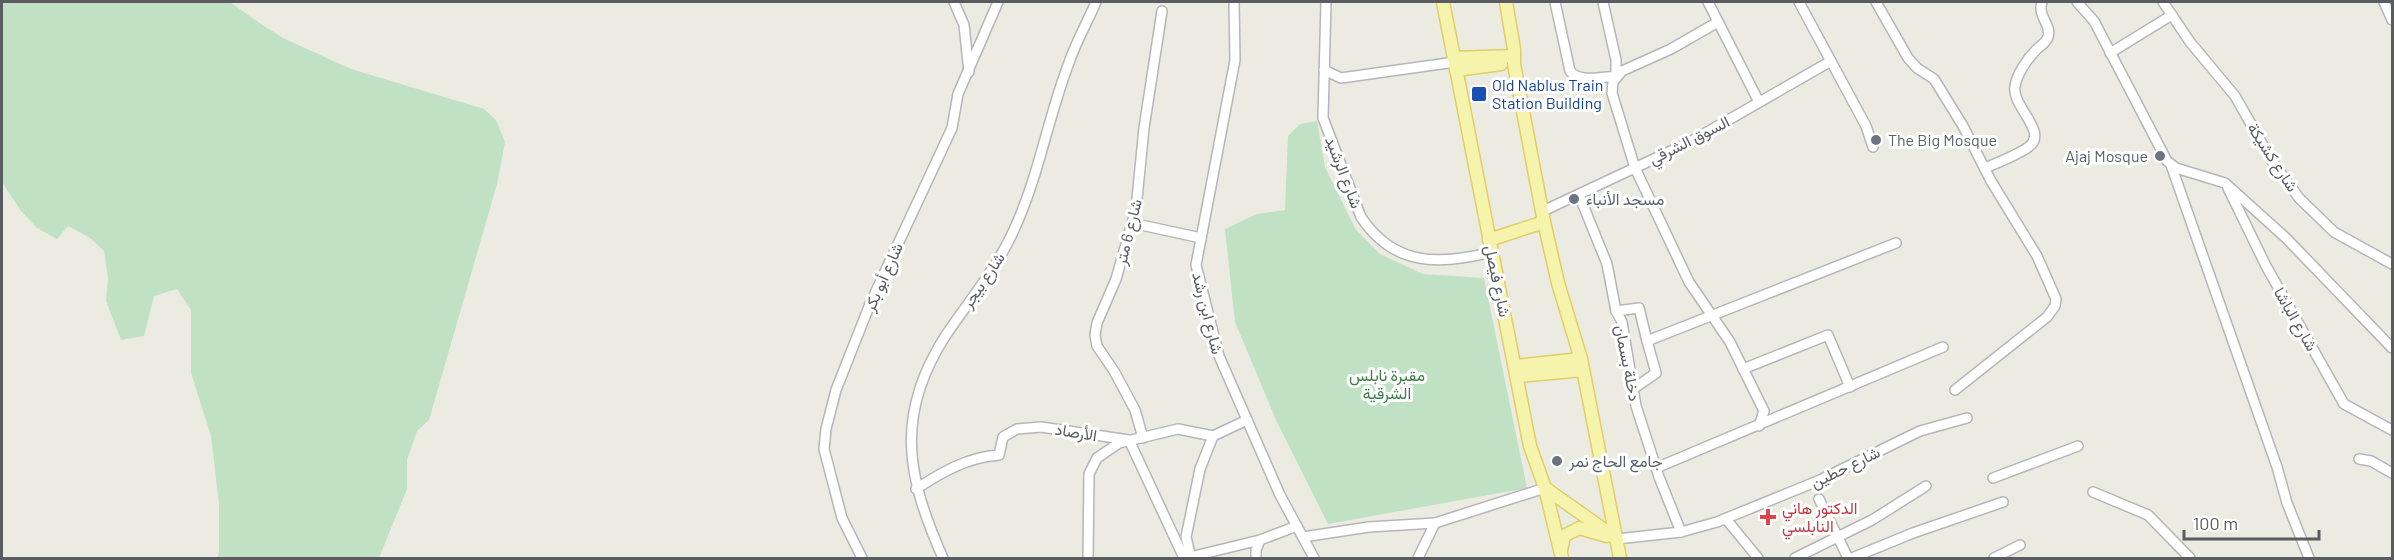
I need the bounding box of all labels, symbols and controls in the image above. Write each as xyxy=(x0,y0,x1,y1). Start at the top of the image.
place label: Old Nablus Train Station Building xyxy=(1492,75,1603,112)
marker: Old Nablus Train Station Building xyxy=(1470,85,1488,103)
street label: السوق الشرقي xyxy=(1645,111,1734,172)
street label: شارع كشيكة xyxy=(2242,119,2303,196)
place label: The Big Mosque xyxy=(1888,130,1997,149)
street label: شارع الرشيد xyxy=(1319,133,1367,212)
marker: The Big Mosque xyxy=(1869,133,1883,147)
place label: Ajaj Mosque xyxy=(2065,146,2148,165)
marker: Ajaj Mosque xyxy=(2153,149,2167,163)
place label: مسجد الأنباء xyxy=(1586,189,1664,209)
marker: مسجد الأنباء xyxy=(1567,192,1581,206)
street label: شارع 6 متر xyxy=(1110,197,1148,269)
street label: شارع أبو بكر xyxy=(859,239,909,316)
street label: شارع فيصل xyxy=(1479,243,1515,319)
street label: شارع بيجر xyxy=(957,248,1011,314)
street label: شارع ابن رشد xyxy=(1186,270,1228,357)
street label: شارع الباشا xyxy=(2268,284,2322,355)
street label: دخلة بسمان xyxy=(1611,323,1645,403)
park label: مقبرة نابلس الشرقية xyxy=(1349,365,1425,404)
street label: الأرصاد xyxy=(1053,419,1098,446)
street label: شارع حطين xyxy=(1807,442,1884,494)
place label: جامع الحاج نمر xyxy=(1568,451,1663,473)
marker: جامع الحاج نمر xyxy=(1550,454,1564,468)
place label: الدكتور هاني النابلسي xyxy=(1782,498,1858,540)
scale bar xyxy=(2184,503,2319,541)
marker: الدكتور هاني النابلسي xyxy=(1759,508,1777,526)
text: 100 m xyxy=(2193,512,2238,534)

